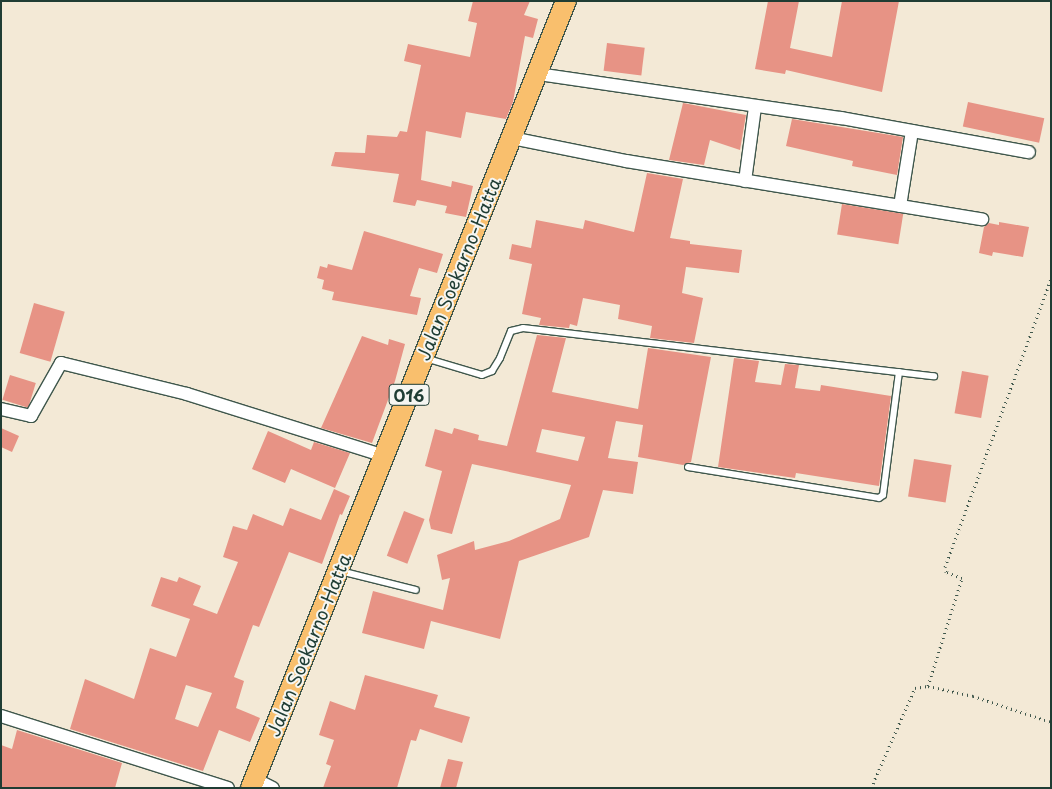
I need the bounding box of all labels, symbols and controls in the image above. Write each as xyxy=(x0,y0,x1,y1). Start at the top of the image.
street label: Jalan Soekarno-Hatta xyxy=(412,174,506,364)
road number: 016 xyxy=(388,382,430,408)
street label: Jalan Soekarno-Hatta xyxy=(262,550,356,740)

